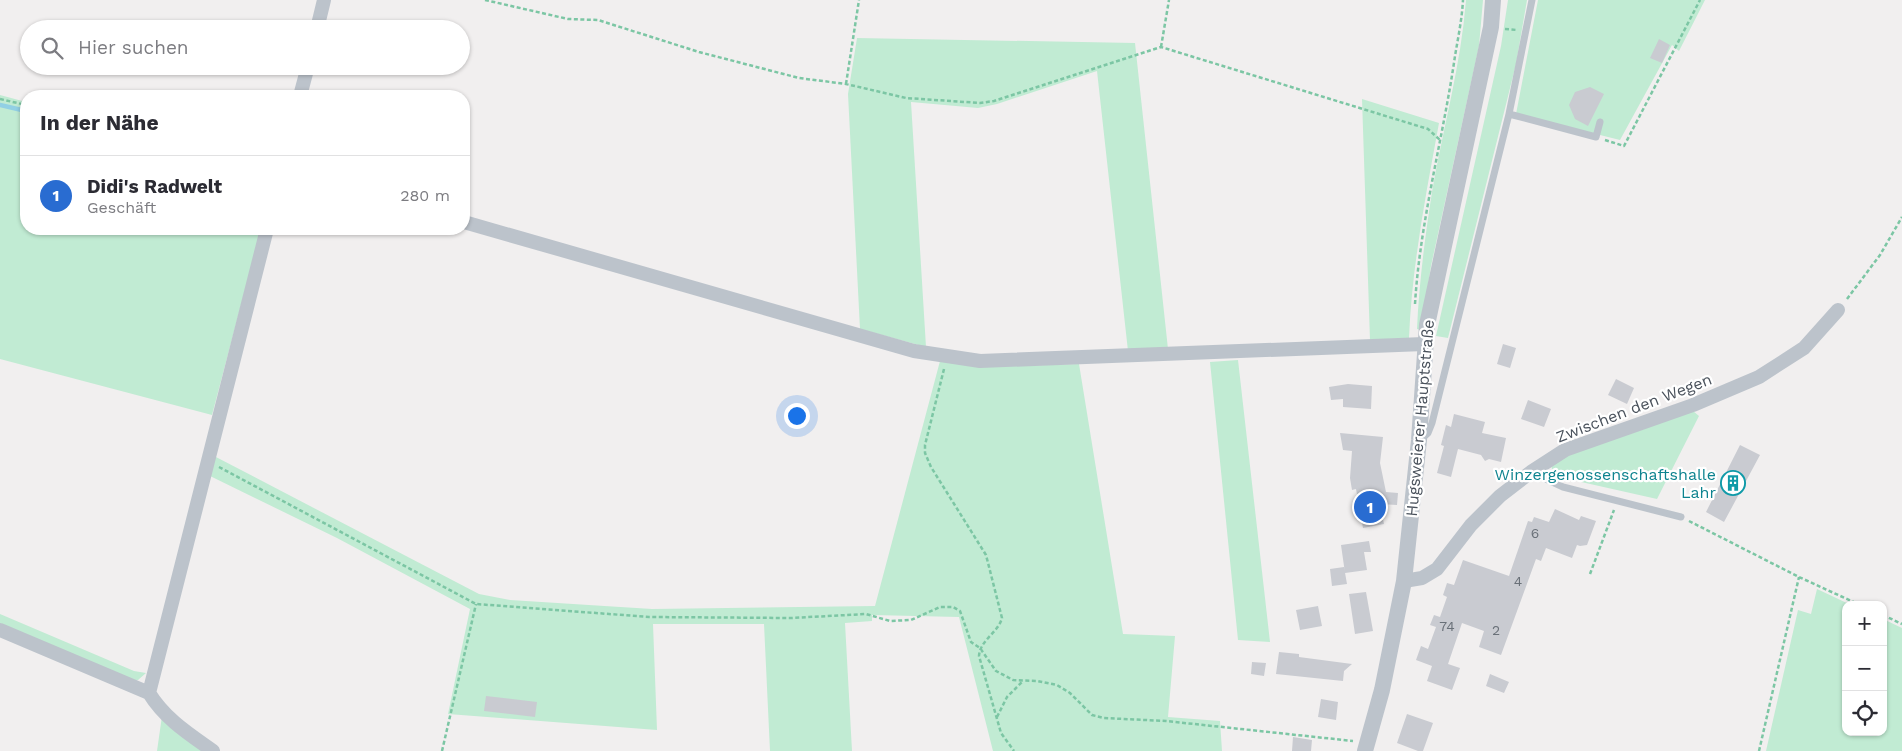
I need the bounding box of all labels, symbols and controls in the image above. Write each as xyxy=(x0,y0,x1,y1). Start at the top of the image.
search box xyxy=(20,20,470,75)
icon: search xyxy=(38,34,66,62)
text: Hier suchen xyxy=(78,36,189,59)
text: In der Nähe xyxy=(40,110,159,135)
text: Didi's Radwelt xyxy=(87,175,222,198)
text: 1 xyxy=(53,186,59,205)
text: 280 m xyxy=(400,186,450,205)
text: Geschäft xyxy=(87,198,156,217)
street label: Hugsweierer Hauptstraße xyxy=(1402,319,1438,517)
street label: Zwischen den Wegen xyxy=(1553,370,1715,446)
your location xyxy=(784,403,810,429)
place label: Winzergenossenschaftshalle Lahr xyxy=(1495,465,1716,502)
building icon: Winzergenossenschaftshalle Lahr xyxy=(1720,470,1746,496)
pin: 1 xyxy=(1354,488,1386,526)
house number: 6 xyxy=(1531,525,1539,541)
house number: 4 xyxy=(1514,573,1522,589)
map controls xyxy=(1842,601,1887,736)
button: + xyxy=(1842,601,1887,646)
house number: 74 xyxy=(1439,618,1455,634)
house number: 2 xyxy=(1492,622,1500,638)
button: − xyxy=(1842,646,1887,691)
button: locate xyxy=(1842,691,1887,736)

